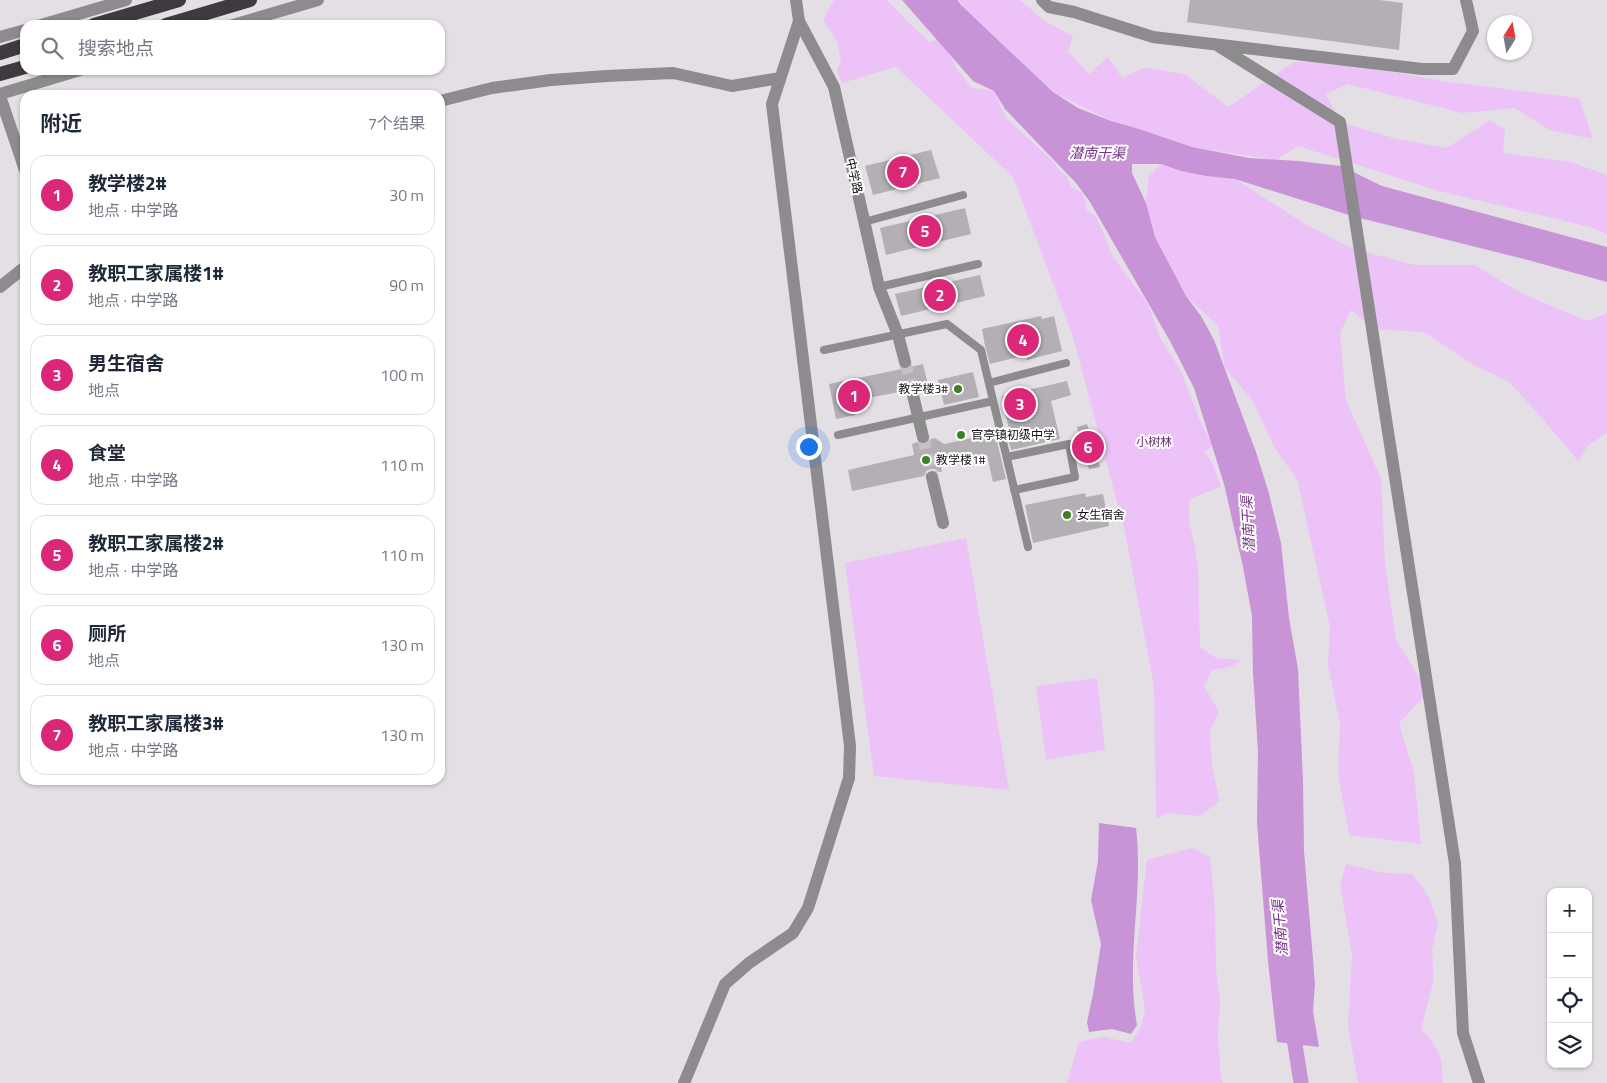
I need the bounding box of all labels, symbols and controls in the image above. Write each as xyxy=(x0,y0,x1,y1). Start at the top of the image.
north arrow xyxy=(1487,15,1532,60)
search box xyxy=(20,20,445,75)
text: 搜索地点 xyxy=(78,33,154,62)
icon: search xyxy=(38,34,66,62)
text: 附近 xyxy=(40,107,82,139)
text: 7个结果 xyxy=(368,111,425,135)
water label: 潜南干渠 xyxy=(1069,142,1127,163)
pin: 7 xyxy=(887,153,919,191)
street label: 中学路 xyxy=(841,156,868,196)
text: 教学楼2# xyxy=(88,168,166,197)
text: 1 xyxy=(53,183,61,207)
text: 30 m xyxy=(389,183,424,207)
text: 地点 · 中学路 xyxy=(88,198,179,222)
pin: 5 xyxy=(909,212,941,250)
text: 教职工家属楼1# xyxy=(88,258,223,287)
text: 2 xyxy=(53,273,61,297)
text: 90 m xyxy=(389,273,424,297)
pin: 2 xyxy=(924,276,956,314)
text: 地点 · 中学路 xyxy=(88,288,179,312)
pin: 4 xyxy=(1007,321,1039,359)
text: 男生宿舍 xyxy=(88,348,164,377)
text: 3 xyxy=(53,363,61,387)
text: 100 m xyxy=(380,363,424,387)
pin: 1 xyxy=(838,377,870,415)
text: 地点 xyxy=(88,378,120,402)
place label: 教学楼3# xyxy=(899,379,948,398)
marker: 教学楼3# xyxy=(952,383,964,395)
pin: 3 xyxy=(1004,385,1036,423)
place label: 官亭镇初级中学 xyxy=(971,425,1055,444)
pin: 6 xyxy=(1072,428,1104,466)
marker: 官亭镇初级中学 xyxy=(955,429,967,441)
park label: 小树林 xyxy=(1136,432,1172,451)
your location xyxy=(796,434,822,460)
text: 食堂 xyxy=(88,438,126,467)
place label: 教学楼1# xyxy=(936,450,986,469)
text: 4 xyxy=(53,453,61,477)
text: 110 m xyxy=(380,453,424,477)
marker: 教学楼1# xyxy=(920,454,932,466)
text: 地点 · 中学路 xyxy=(88,468,179,492)
water label: 潜南干渠 xyxy=(1235,494,1259,553)
place label: 女生宿舍 xyxy=(1077,505,1125,524)
marker: 女生宿舍 xyxy=(1061,509,1073,521)
text: 教职工家属楼2# xyxy=(88,528,223,557)
text: 5 xyxy=(53,543,61,567)
text: 110 m xyxy=(380,543,424,567)
text: 地点 · 中学路 xyxy=(88,558,179,582)
text: 厕所 xyxy=(88,618,126,647)
text: 6 xyxy=(53,633,61,657)
text: 130 m xyxy=(380,633,424,657)
text: 地点 xyxy=(88,648,120,672)
text: 教职工家属楼3# xyxy=(88,708,223,737)
text: 7 xyxy=(53,723,61,747)
text: 130 m xyxy=(380,723,424,747)
text: 地点 · 中学路 xyxy=(88,738,179,762)
map controls xyxy=(1547,888,1592,1068)
button: + xyxy=(1547,888,1592,933)
water label: 潜南干渠 xyxy=(1266,897,1292,957)
button: − xyxy=(1547,933,1592,978)
button: locate xyxy=(1547,978,1592,1023)
button: layers xyxy=(1547,1023,1592,1068)

